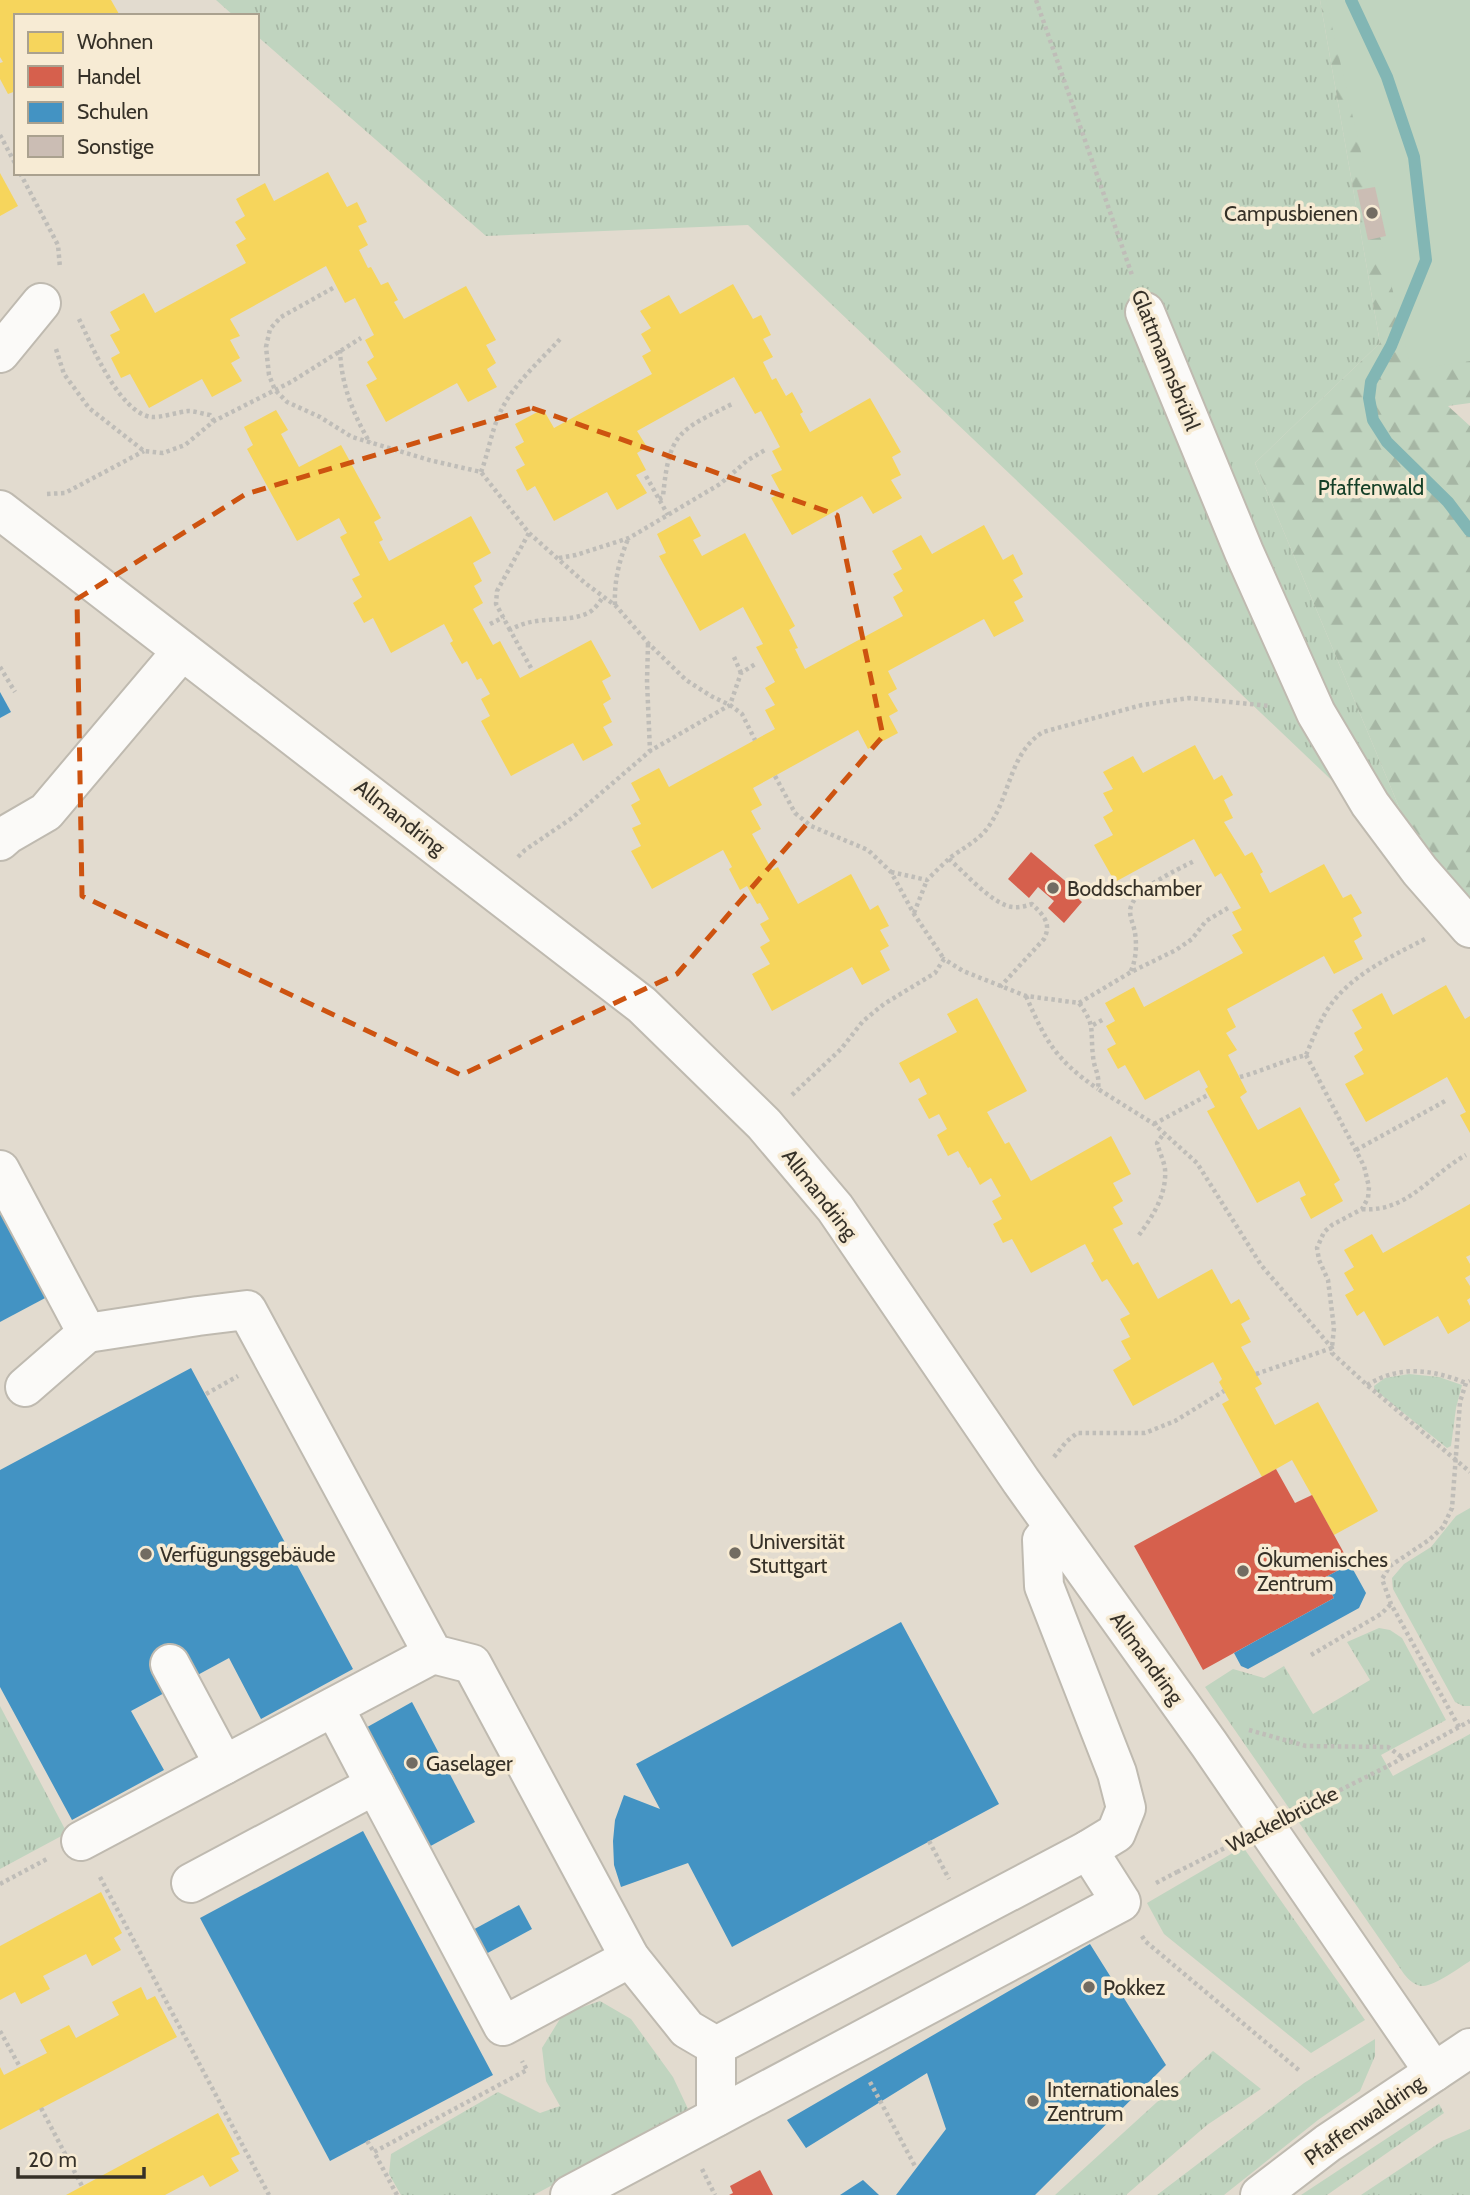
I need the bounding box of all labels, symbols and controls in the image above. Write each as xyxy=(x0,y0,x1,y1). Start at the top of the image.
legend xyxy=(14,14,259,175)
text: Wohnen xyxy=(77,29,153,54)
text: Handel xyxy=(77,64,141,89)
text: Schulen xyxy=(77,99,149,124)
text: Sonstige xyxy=(77,134,154,159)
place label: Campusbienen xyxy=(1224,201,1358,226)
marker: Campusbienen xyxy=(1364,205,1380,221)
street label: Glattmannsbrühl xyxy=(1126,286,1206,434)
park label: Pfaffenwald xyxy=(1318,475,1424,500)
street label: Allmandring xyxy=(350,774,451,860)
place label: Boddschamber xyxy=(1067,876,1202,901)
marker: Boddschamber xyxy=(1045,880,1061,896)
street label: Allmandring xyxy=(777,1144,863,1245)
place label: Universität Stuttgart xyxy=(749,1529,845,1578)
place label: Verfügungsgebäude xyxy=(160,1542,336,1567)
marker: Universität Stuttgart xyxy=(727,1545,743,1561)
marker: Verfügungsgebäude xyxy=(138,1546,154,1562)
place label: Ökumenisches Zentrum xyxy=(1257,1547,1388,1596)
marker: Ökumenisches Zentrum xyxy=(1235,1563,1251,1579)
street label: Allmandring xyxy=(1105,1607,1189,1709)
place label: Gaselager xyxy=(426,1751,513,1776)
marker: Gaselager xyxy=(404,1755,420,1771)
street label: Wackelbrücke xyxy=(1222,1780,1342,1858)
place label: Pokkez xyxy=(1103,1975,1165,2000)
marker: Pokkez xyxy=(1081,1979,1097,1995)
street label: Pfaffenwaldring xyxy=(1300,2069,1429,2170)
place label: Internationales Zentrum xyxy=(1047,2077,1179,2126)
marker: Internationales Zentrum xyxy=(1025,2093,1041,2109)
scale bar xyxy=(18,2136,144,2180)
text: 20 m xyxy=(28,2147,77,2172)

